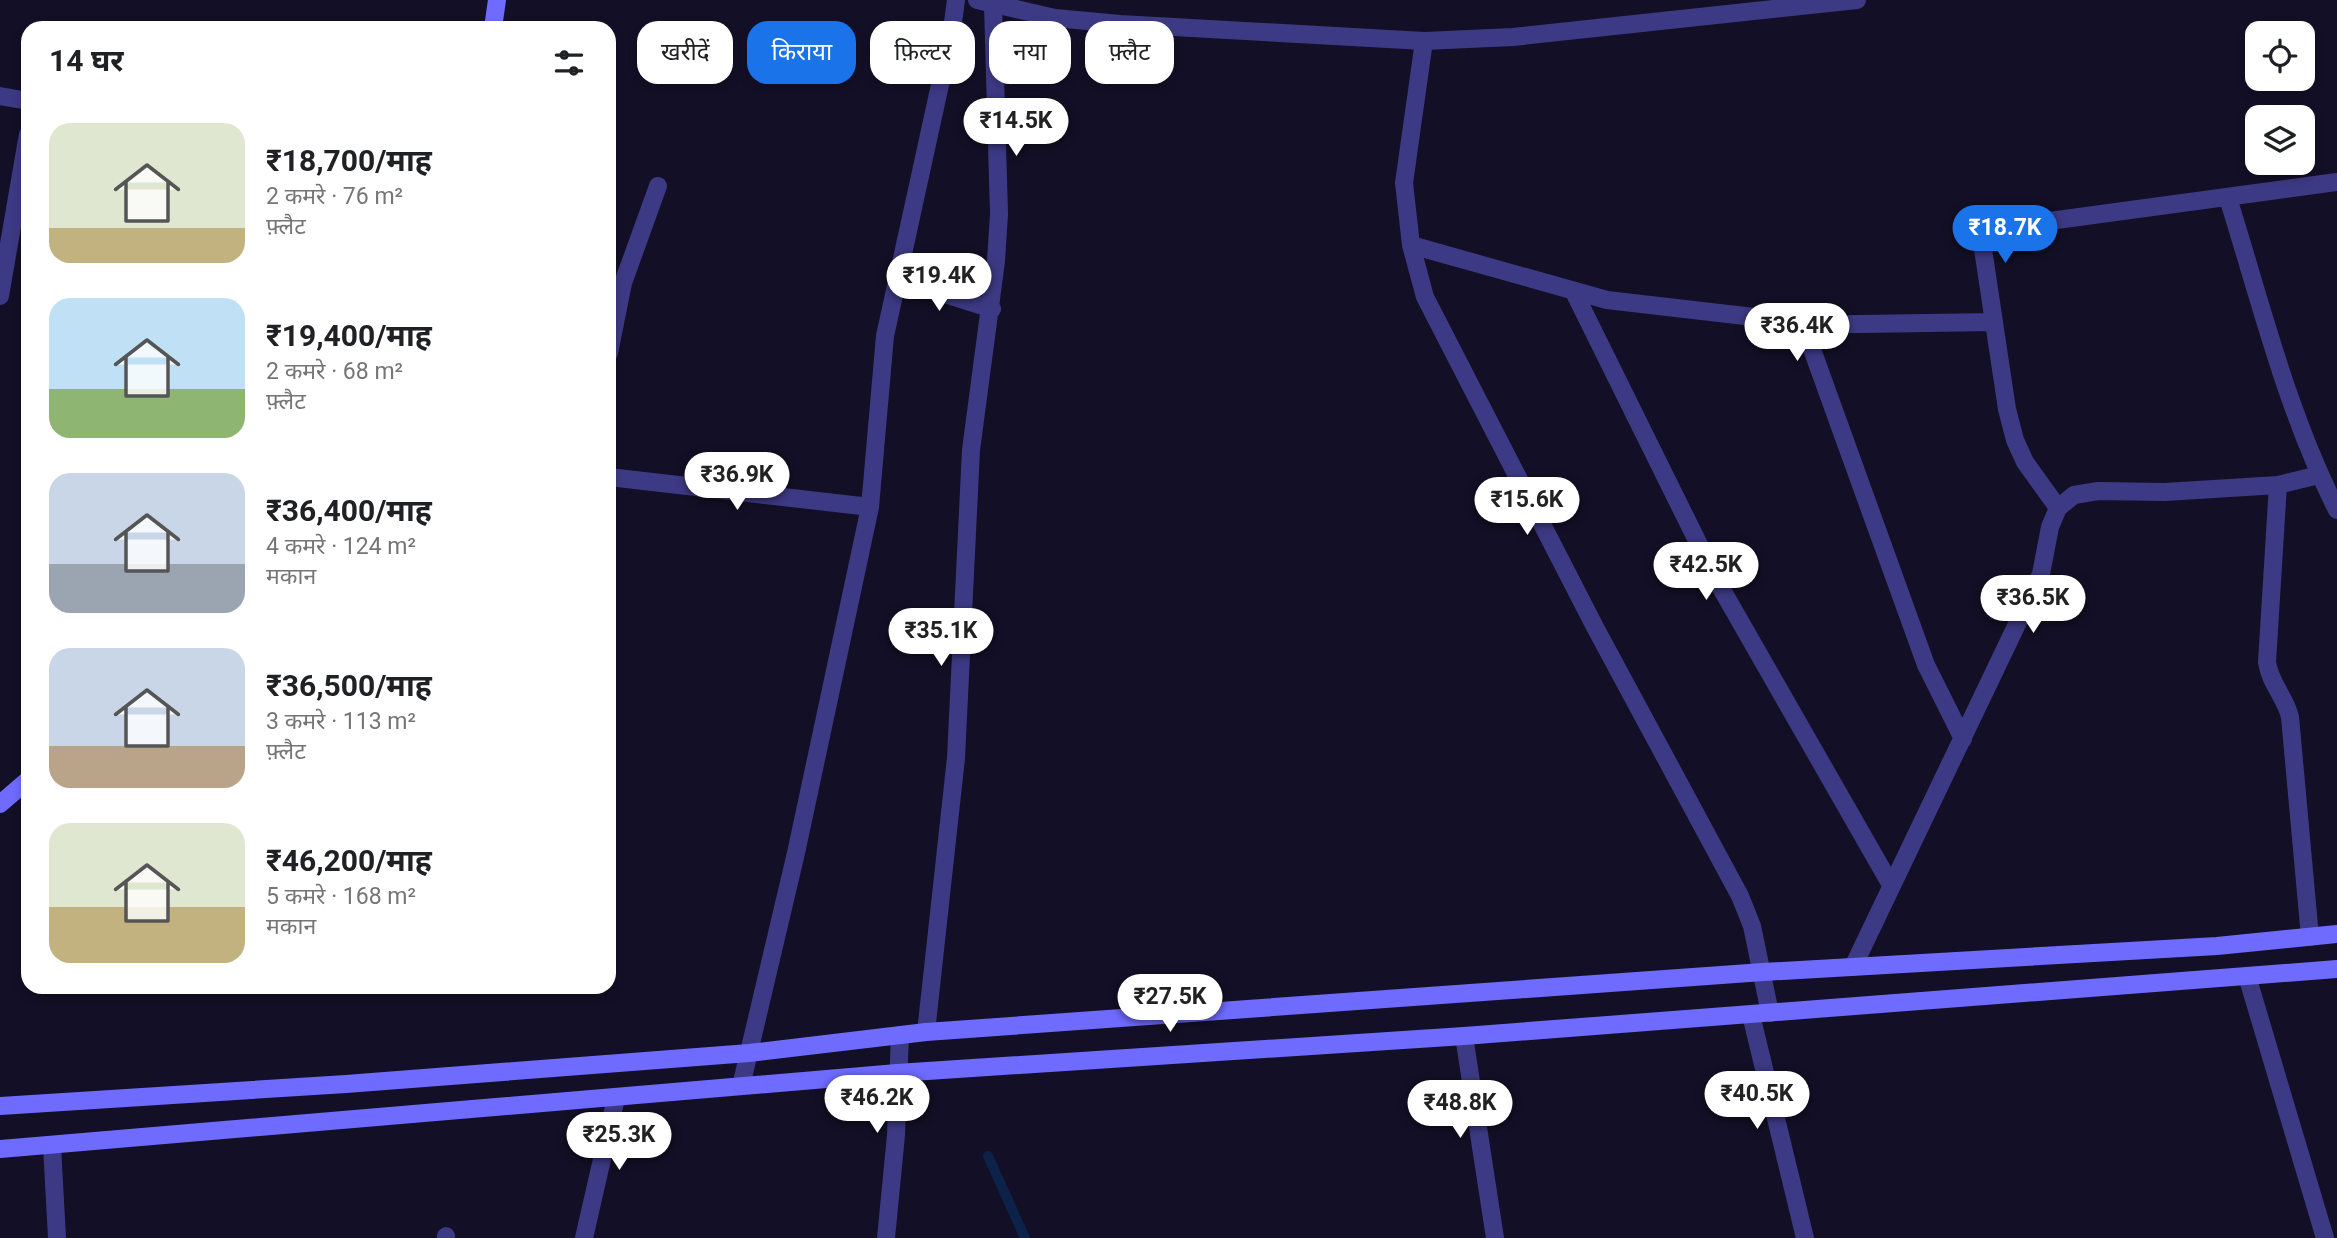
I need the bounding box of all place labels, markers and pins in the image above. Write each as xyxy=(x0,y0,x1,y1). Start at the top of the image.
pin: ₹14.5K xyxy=(959,99,1073,158)
pin: ₹18.7K xyxy=(1948,205,2062,265)
pin: ₹19.4K xyxy=(882,254,996,313)
pin: ₹36.4K xyxy=(1740,304,1854,363)
pin: ₹36.9K xyxy=(680,452,794,512)
pin: ₹15.6K xyxy=(1470,477,1584,537)
pin: ₹42.5K xyxy=(1649,542,1763,602)
pin: ₹36.5K xyxy=(1976,576,2090,635)
pin: ₹35.1K xyxy=(884,608,998,668)
pin: ₹27.5K xyxy=(1113,974,1227,1034)
pin: ₹40.5K xyxy=(1700,1072,1814,1131)
pin: ₹46.2K xyxy=(820,1076,934,1135)
pin: ₹48.8K xyxy=(1403,1080,1517,1140)
pin: ₹25.3K xyxy=(562,1112,676,1172)

